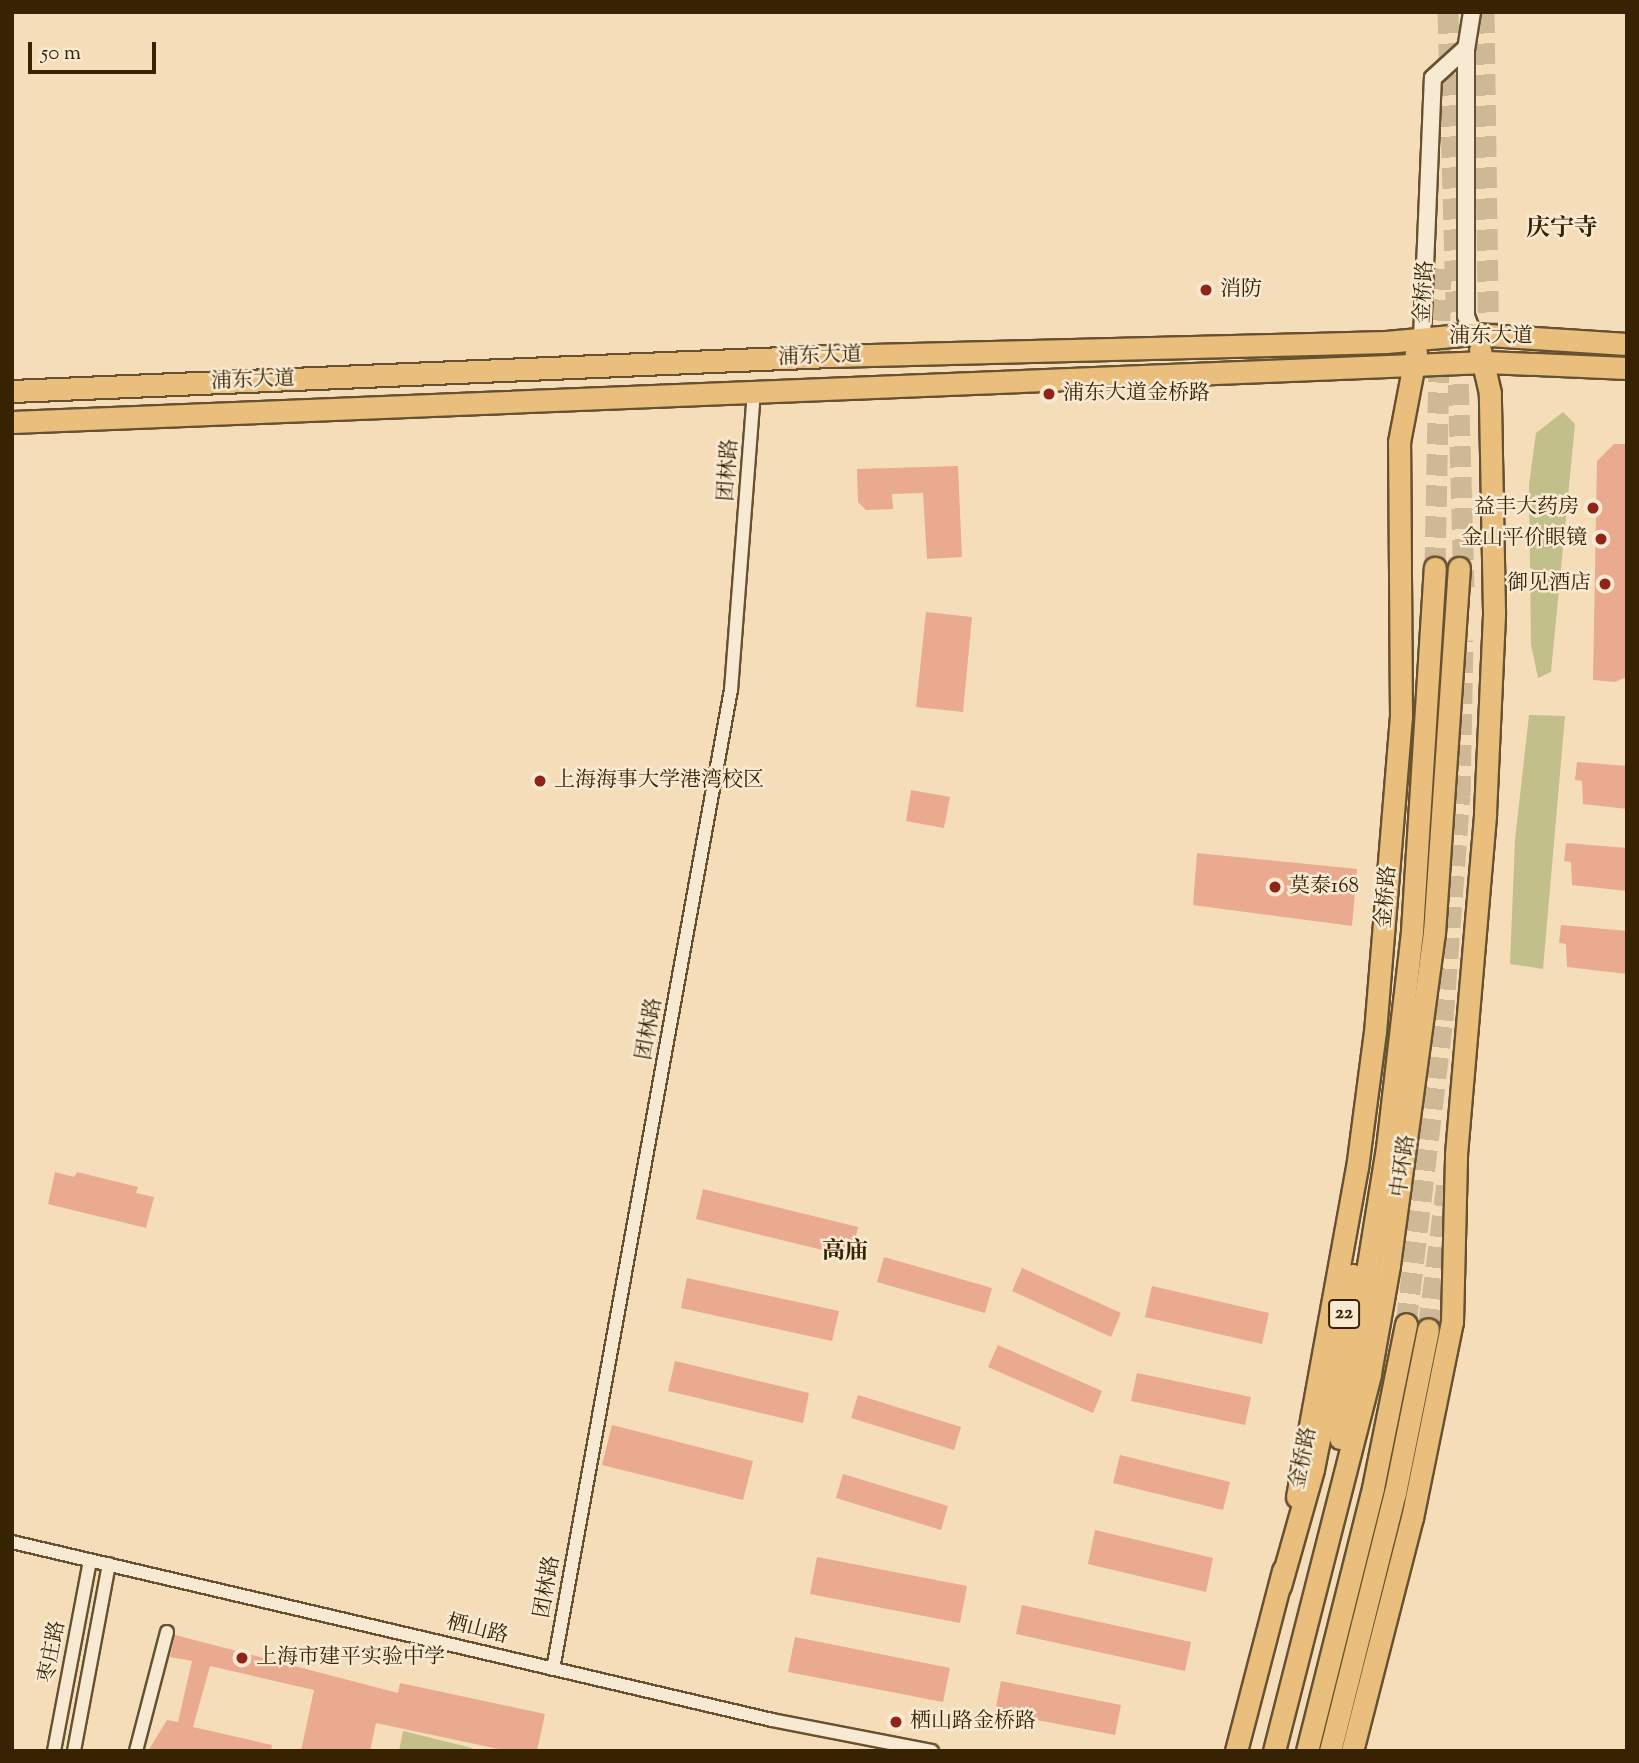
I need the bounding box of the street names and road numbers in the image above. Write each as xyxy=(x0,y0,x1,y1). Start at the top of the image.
street label: 金桥路 xyxy=(1411,260,1439,324)
street label: 浦东大道 xyxy=(1449,324,1533,350)
street label: 浦东大道 xyxy=(778,343,862,371)
street label: 浦东大道 xyxy=(211,367,295,395)
street label: 团林路 xyxy=(714,438,744,502)
street label: 金桥路 xyxy=(1372,865,1402,929)
street label: 团林路 xyxy=(632,996,668,1062)
street label: 中环路 xyxy=(1387,1133,1421,1199)
road number: 22 xyxy=(1326,1298,1362,1330)
street label: 金桥路 xyxy=(1286,1425,1322,1491)
street label: 团林路 xyxy=(530,1554,566,1620)
street label: 栖山路 xyxy=(443,1610,511,1650)
street label: 枣庄路 xyxy=(35,1619,71,1685)

